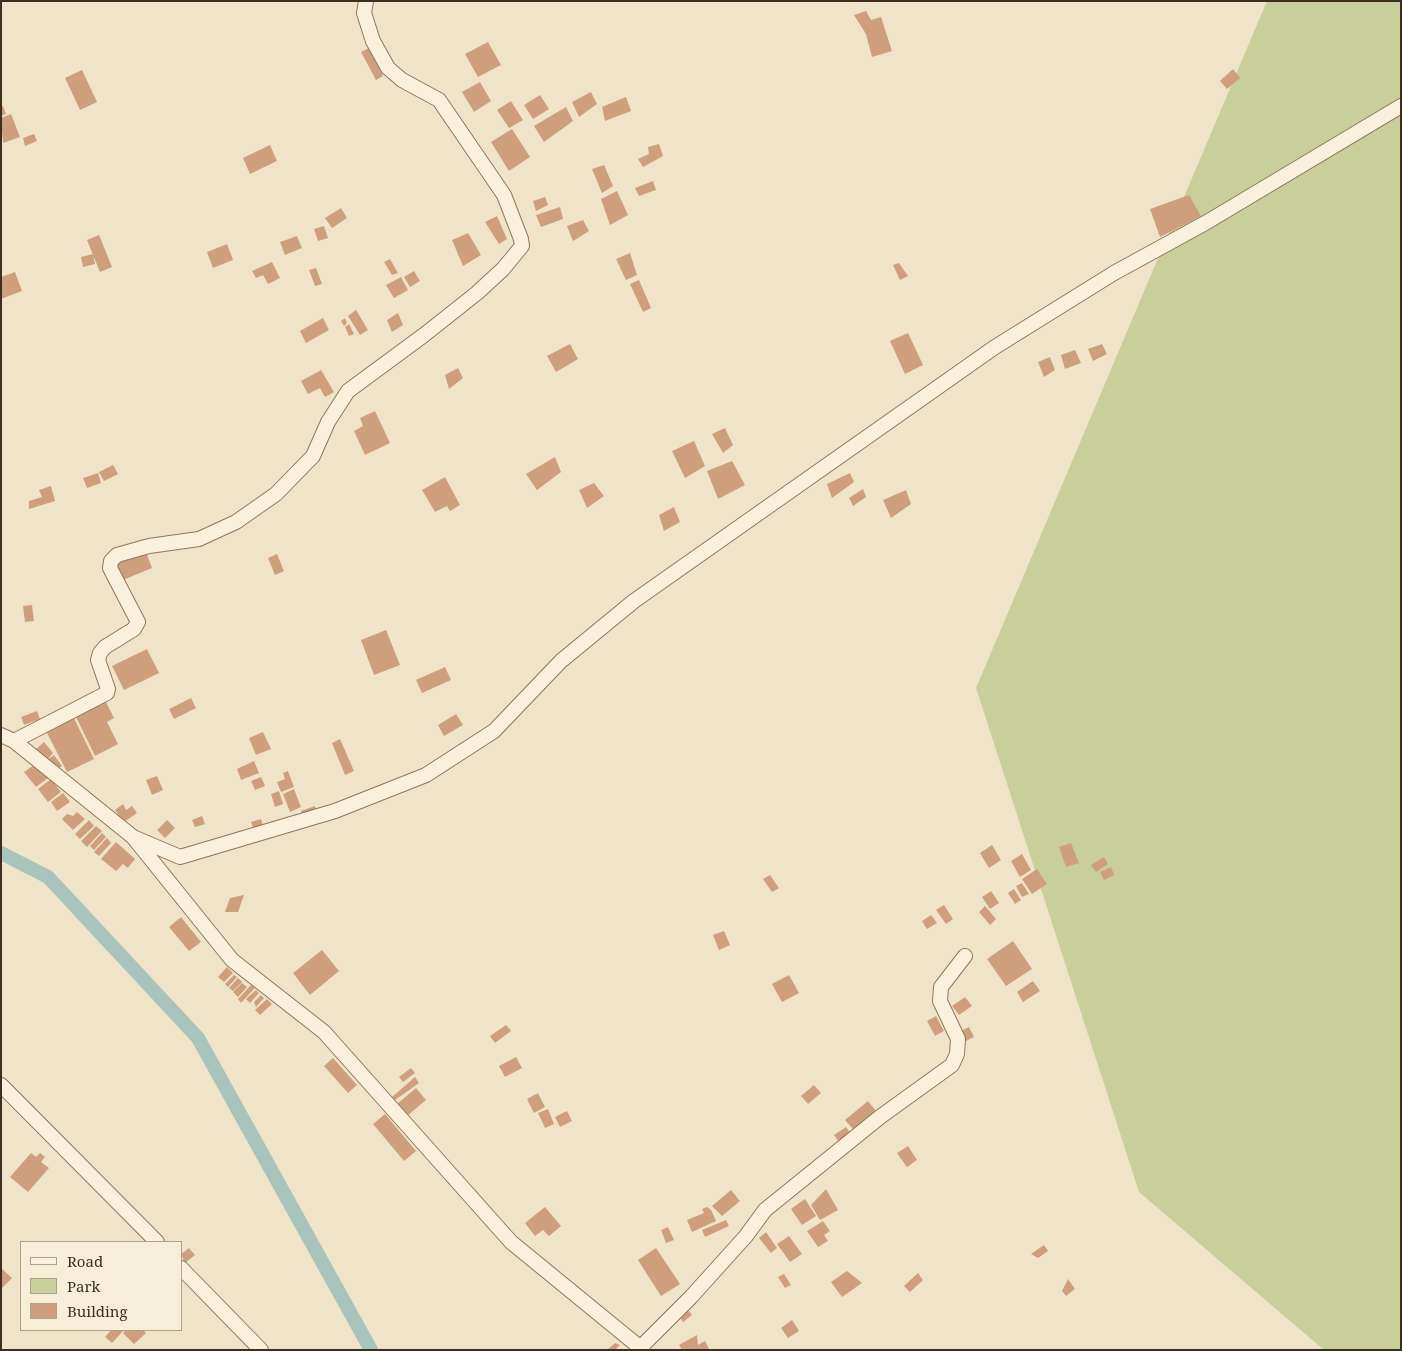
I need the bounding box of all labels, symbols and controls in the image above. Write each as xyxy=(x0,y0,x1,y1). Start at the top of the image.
legend xyxy=(20,1241,182,1331)
text: Road xyxy=(67,1251,103,1271)
text: Park xyxy=(67,1276,100,1296)
text: Building xyxy=(67,1301,128,1321)

